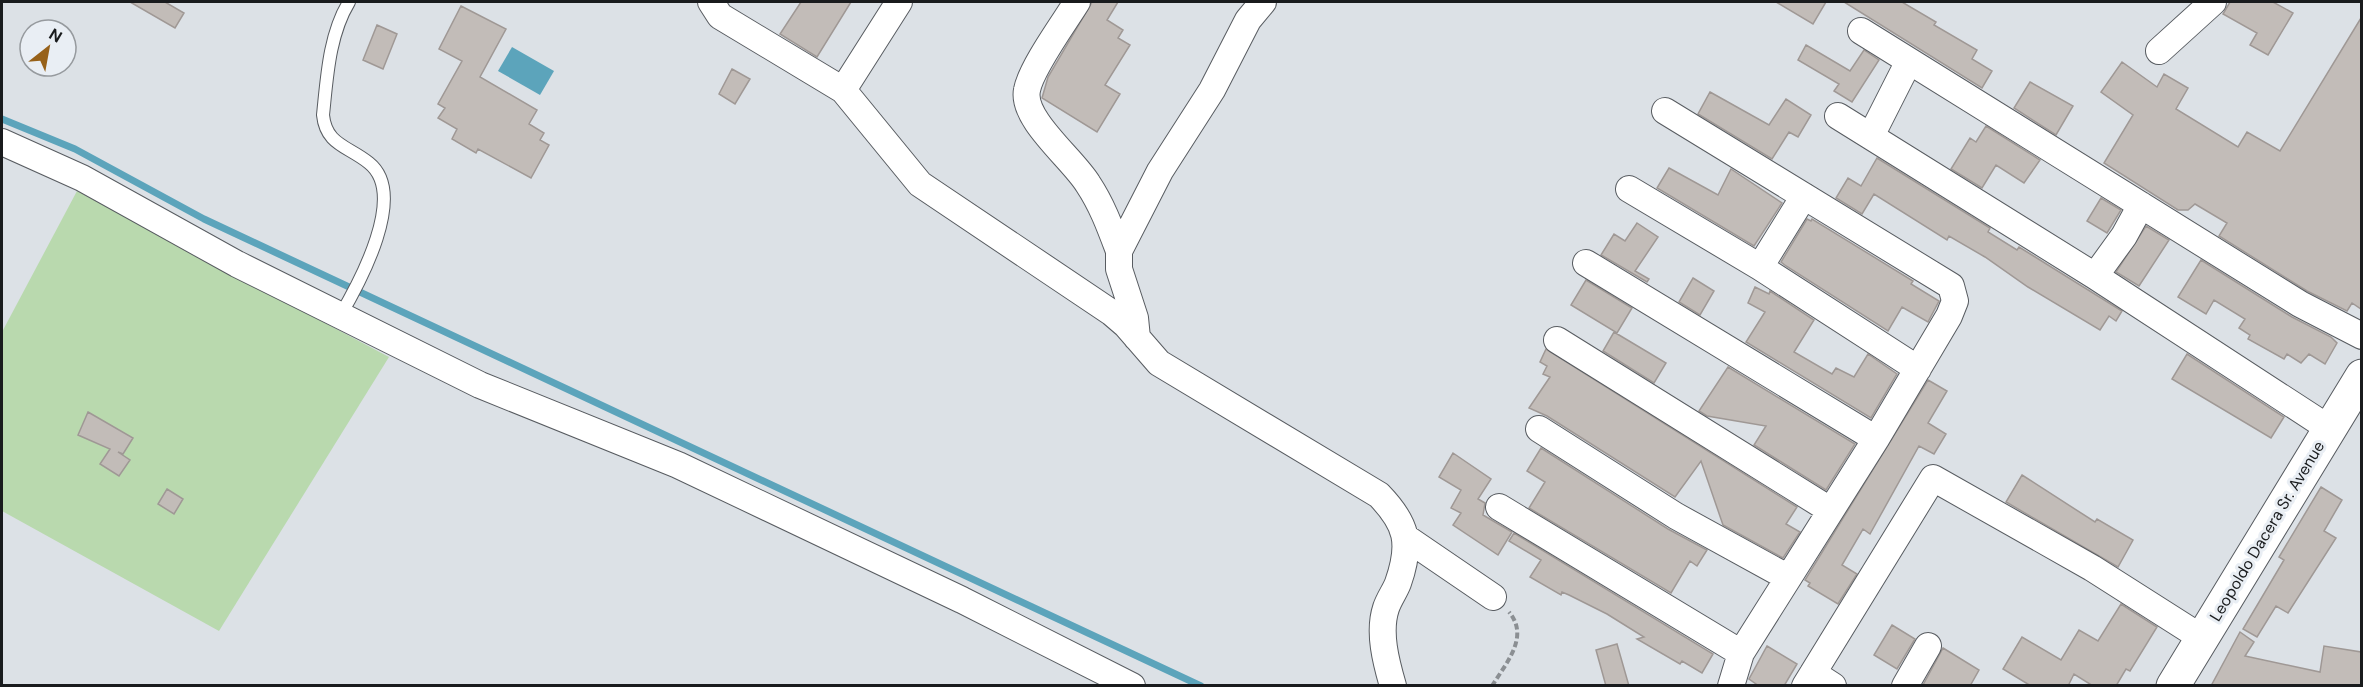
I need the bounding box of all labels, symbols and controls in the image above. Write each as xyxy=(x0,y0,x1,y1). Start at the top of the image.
north arrow xyxy=(18,18,78,78)
text: N xyxy=(45,24,66,48)
street label: Leopoldo Dacera Sr. Avenue xyxy=(2205,437,2329,625)

